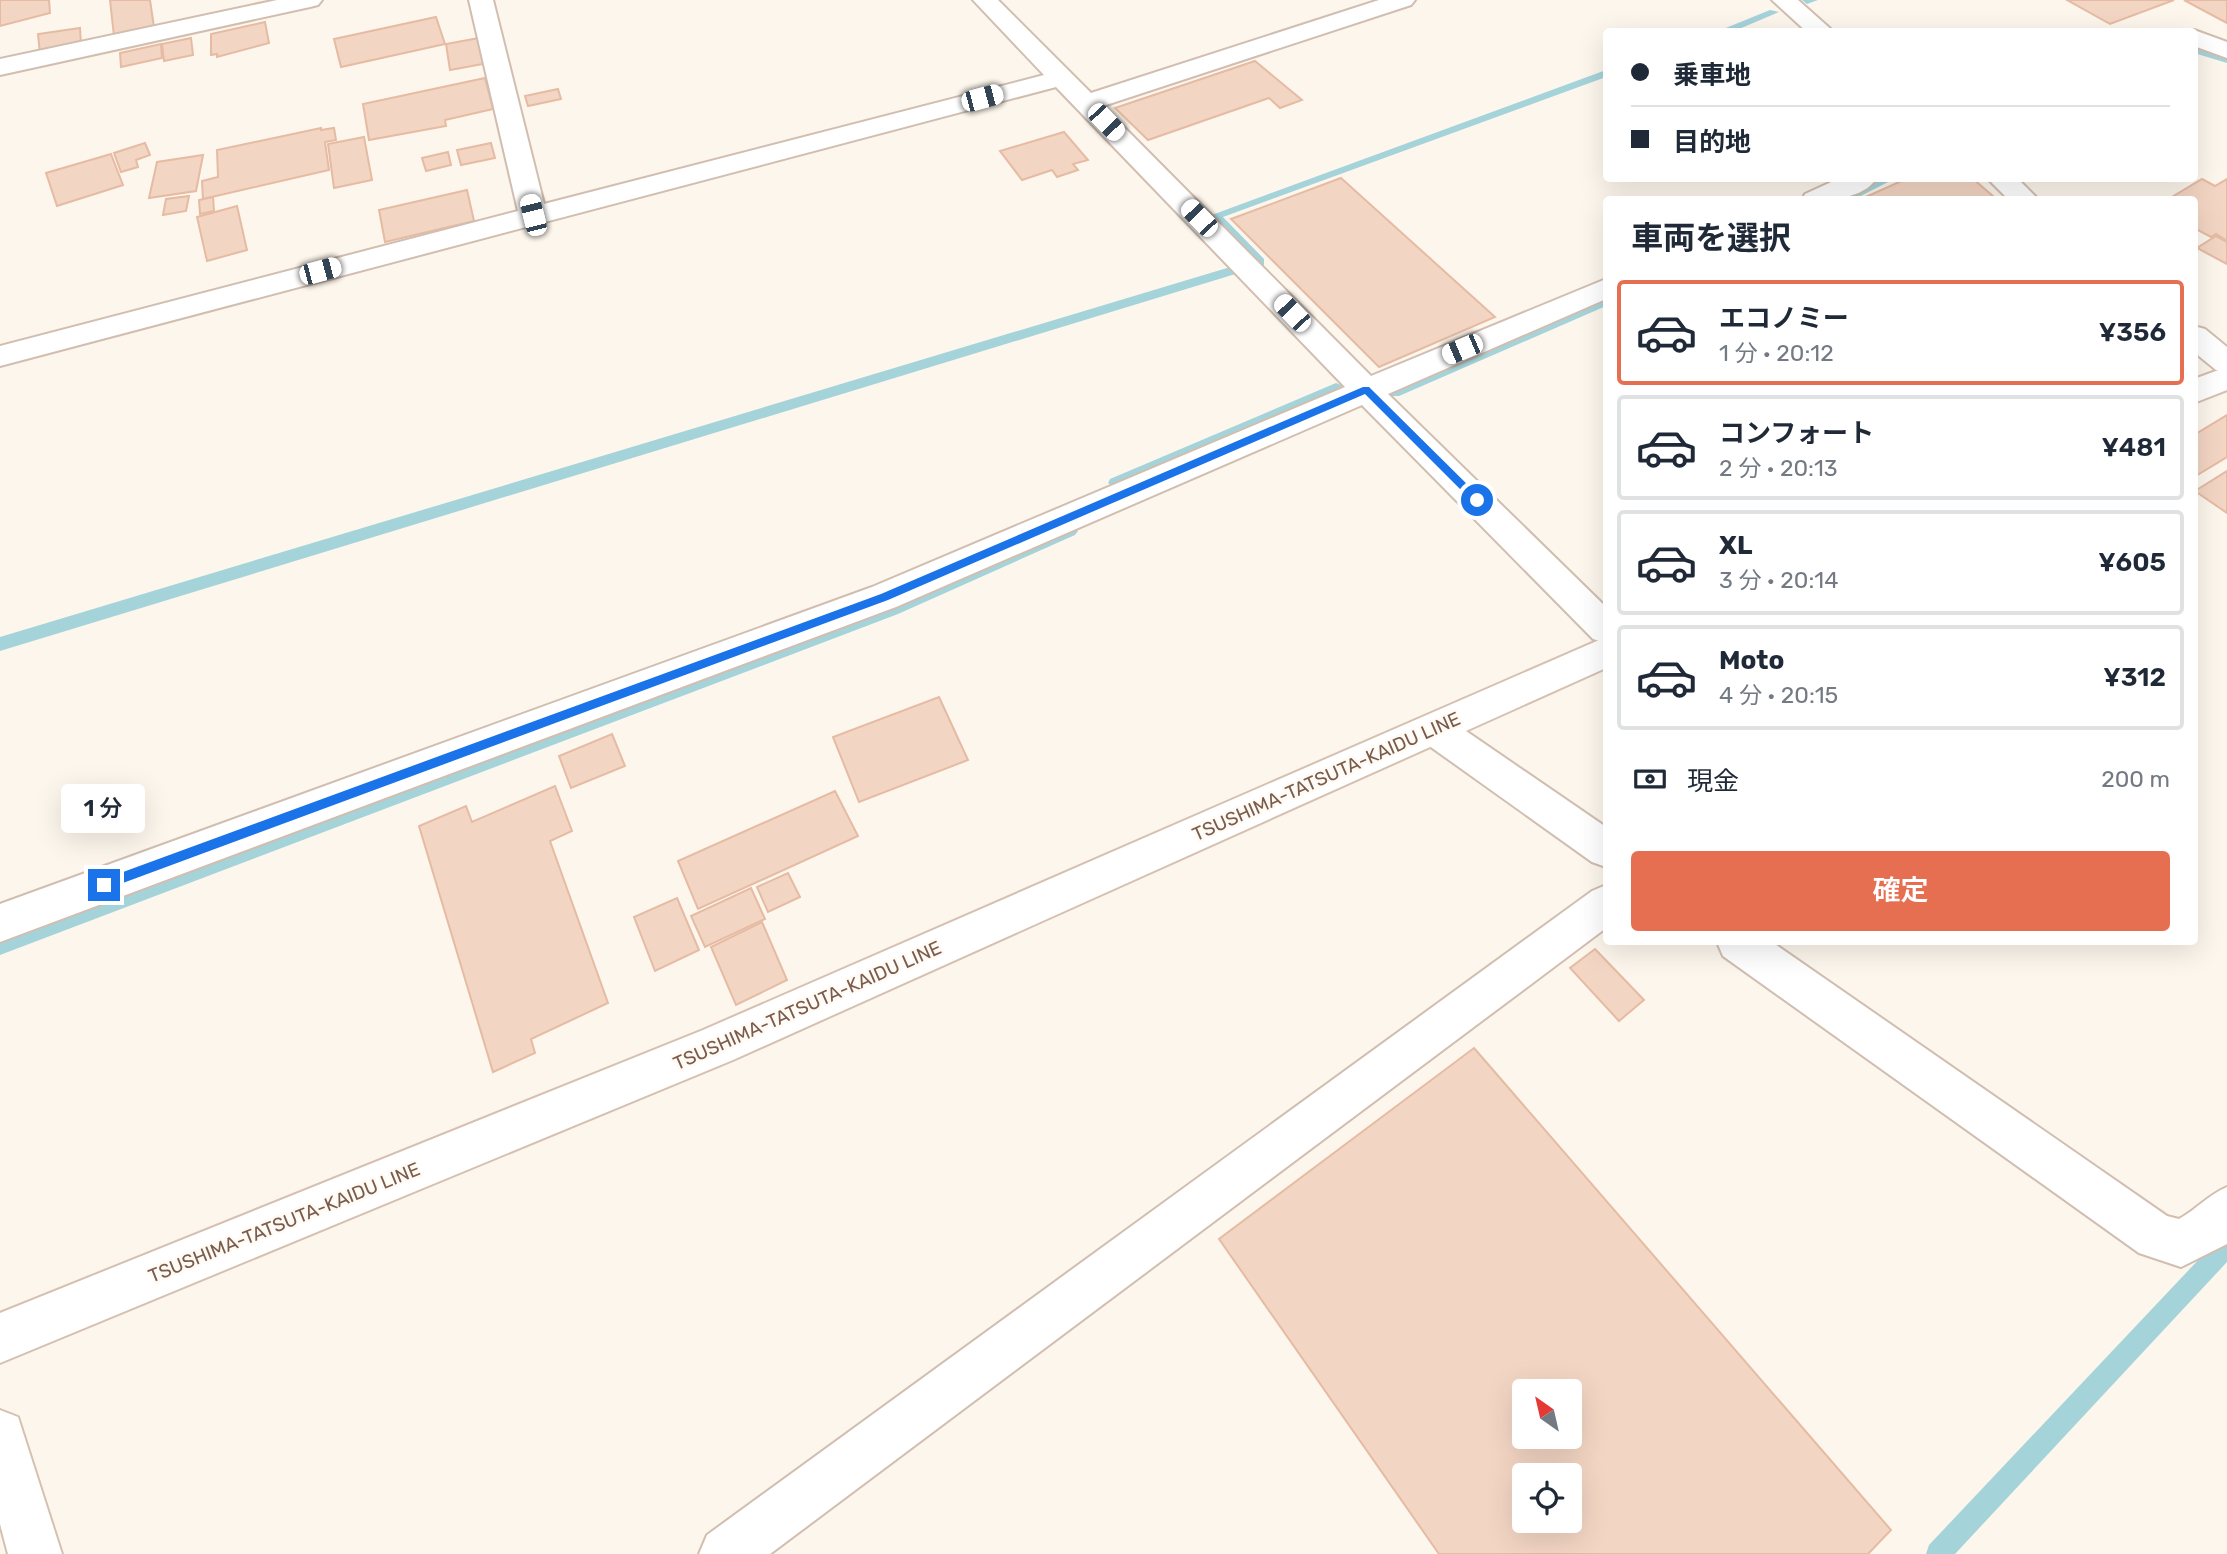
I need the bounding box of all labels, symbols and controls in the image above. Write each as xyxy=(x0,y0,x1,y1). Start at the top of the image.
text: 乗車地 xyxy=(1673,60,1751,91)
car xyxy=(959,82,1006,114)
car xyxy=(1084,100,1129,144)
text: 目的地 xyxy=(1673,127,1751,158)
car xyxy=(518,192,549,238)
car xyxy=(1177,196,1222,240)
text: 車両を選択 xyxy=(1631,219,1791,257)
car xyxy=(297,255,344,287)
car xyxy=(1270,291,1315,335)
icon: car xyxy=(1635,301,1698,364)
text: エコノミー xyxy=(1719,303,1849,334)
text: ¥356 xyxy=(2099,317,2166,348)
car xyxy=(1439,331,1486,367)
text: 1 分 · 20:12 xyxy=(1719,339,1834,367)
icon: car xyxy=(1635,416,1698,479)
text: コンフォート xyxy=(1719,418,1874,449)
text: ¥481 xyxy=(2101,432,2166,463)
text: 2 分 · 20:13 xyxy=(1719,454,1838,482)
route start xyxy=(1461,484,1493,516)
text: XL xyxy=(1719,530,1752,561)
icon: car xyxy=(1635,531,1698,594)
text: ¥605 xyxy=(2098,547,2166,578)
text: 3 分 · 20:14 xyxy=(1719,566,1838,594)
text: Moto xyxy=(1719,645,1784,676)
icon: car xyxy=(1635,646,1698,709)
text: ¥312 xyxy=(2103,662,2166,693)
text: 4 分 · 20:15 xyxy=(1719,681,1838,709)
street label: TSUSHIMA-TATSUTA-KAIDU LINE xyxy=(1189,707,1464,846)
icon: cash xyxy=(1631,760,1669,798)
text: 200 m xyxy=(2101,765,2170,793)
text: 現金 xyxy=(1687,766,1739,797)
callout: 1 分 xyxy=(62,784,146,832)
text: 1 分 xyxy=(83,794,123,822)
button: 確定 xyxy=(1631,851,2170,931)
route end xyxy=(88,869,120,901)
street label: TSUSHIMA-TATSUTA-KAIDU LINE xyxy=(670,936,945,1075)
street label: TSUSHIMA-TATSUTA-KAIDU LINE xyxy=(145,1157,423,1288)
north arrow xyxy=(1512,1379,1582,1449)
map controls xyxy=(1512,1379,1582,1533)
button: locate xyxy=(1512,1463,1582,1533)

